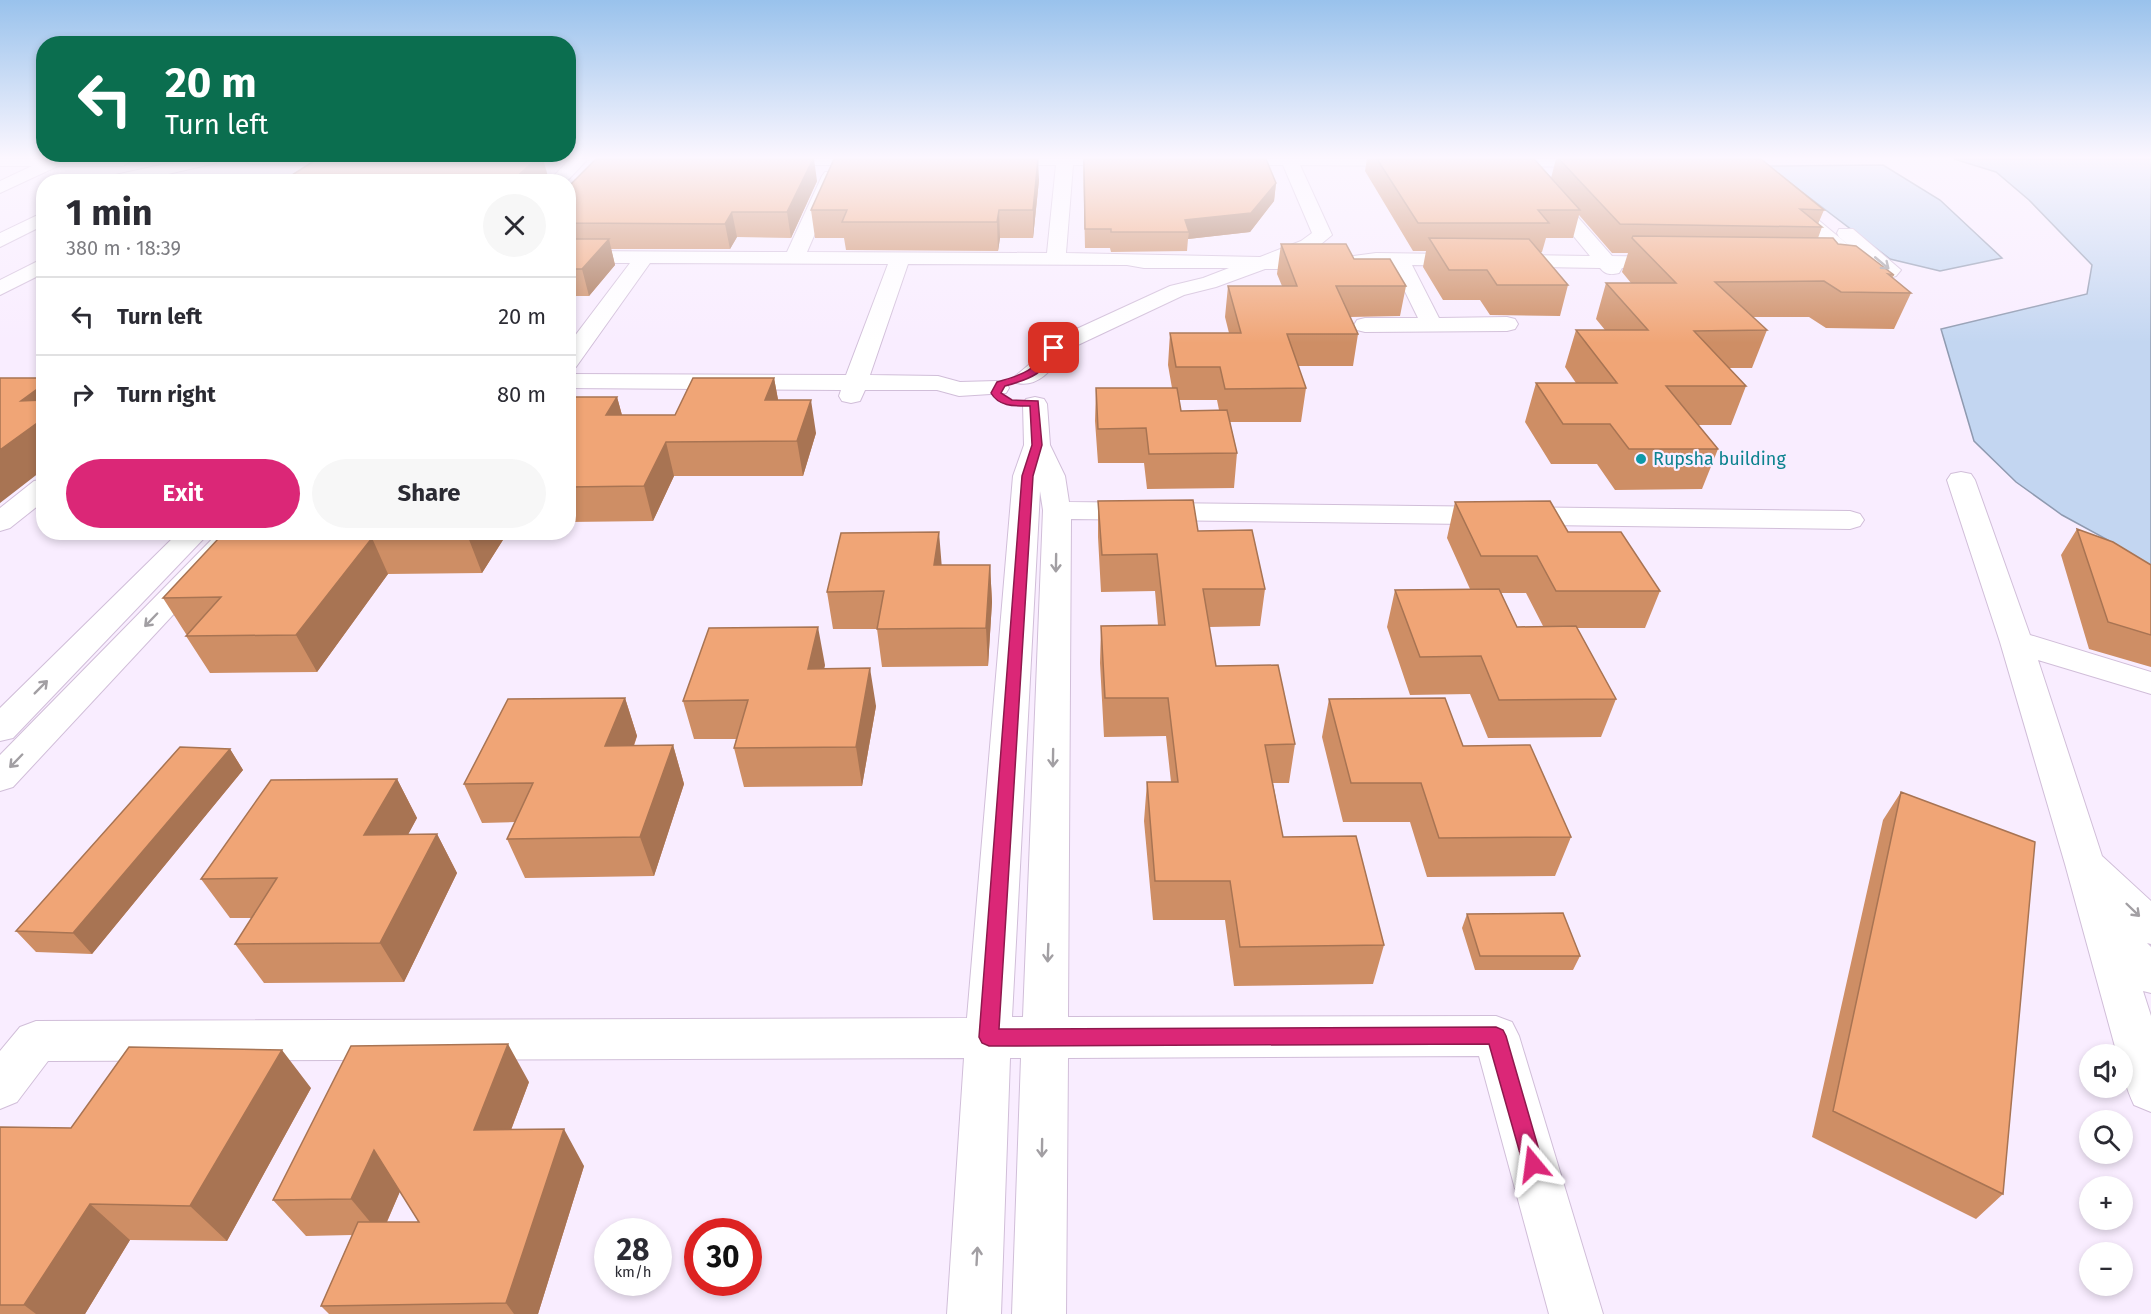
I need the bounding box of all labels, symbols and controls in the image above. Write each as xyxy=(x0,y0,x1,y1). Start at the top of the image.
text: 20 m xyxy=(165,58,257,108)
icon: left xyxy=(66,60,144,138)
text: Turn left xyxy=(165,109,268,141)
text: 1 min xyxy=(66,191,153,235)
button: close xyxy=(483,194,546,257)
text: 380 m · 18:39 xyxy=(66,236,181,260)
one-way arrow xyxy=(1874,256,1890,269)
icon: left xyxy=(66,300,99,333)
text: Turn left xyxy=(117,303,202,330)
text: 20 m xyxy=(498,303,546,330)
pin xyxy=(1028,322,1079,373)
icon: arrive xyxy=(1037,331,1070,364)
icon: right xyxy=(66,378,99,411)
text: Turn right xyxy=(117,381,216,408)
text: 80 m xyxy=(497,381,546,408)
place label: Rupsha building xyxy=(1653,448,1786,470)
marker: Rupsha building xyxy=(1634,452,1648,466)
button: Exit xyxy=(66,459,300,528)
button: Share xyxy=(312,459,546,528)
one-way arrow xyxy=(1050,552,1062,572)
one-way arrow xyxy=(144,613,159,628)
one-way arrow xyxy=(34,680,49,695)
one-way arrow xyxy=(1047,747,1059,767)
one-way arrow xyxy=(9,753,24,768)
one-way arrow xyxy=(2126,903,2141,917)
one-way arrow xyxy=(1042,942,1053,962)
map controls xyxy=(2079,1044,2133,1296)
button: sound xyxy=(2079,1044,2133,1098)
button: search xyxy=(2079,1110,2133,1164)
position arrow xyxy=(1501,1132,1565,1196)
one-way arrow xyxy=(1036,1137,1048,1157)
button: + xyxy=(2079,1176,2133,1230)
speed limit sign: 30 xyxy=(684,1218,762,1296)
text: 28 xyxy=(617,1232,649,1268)
button: − xyxy=(2079,1242,2133,1296)
one-way arrow xyxy=(971,1246,982,1266)
text: km/h xyxy=(614,1263,652,1281)

